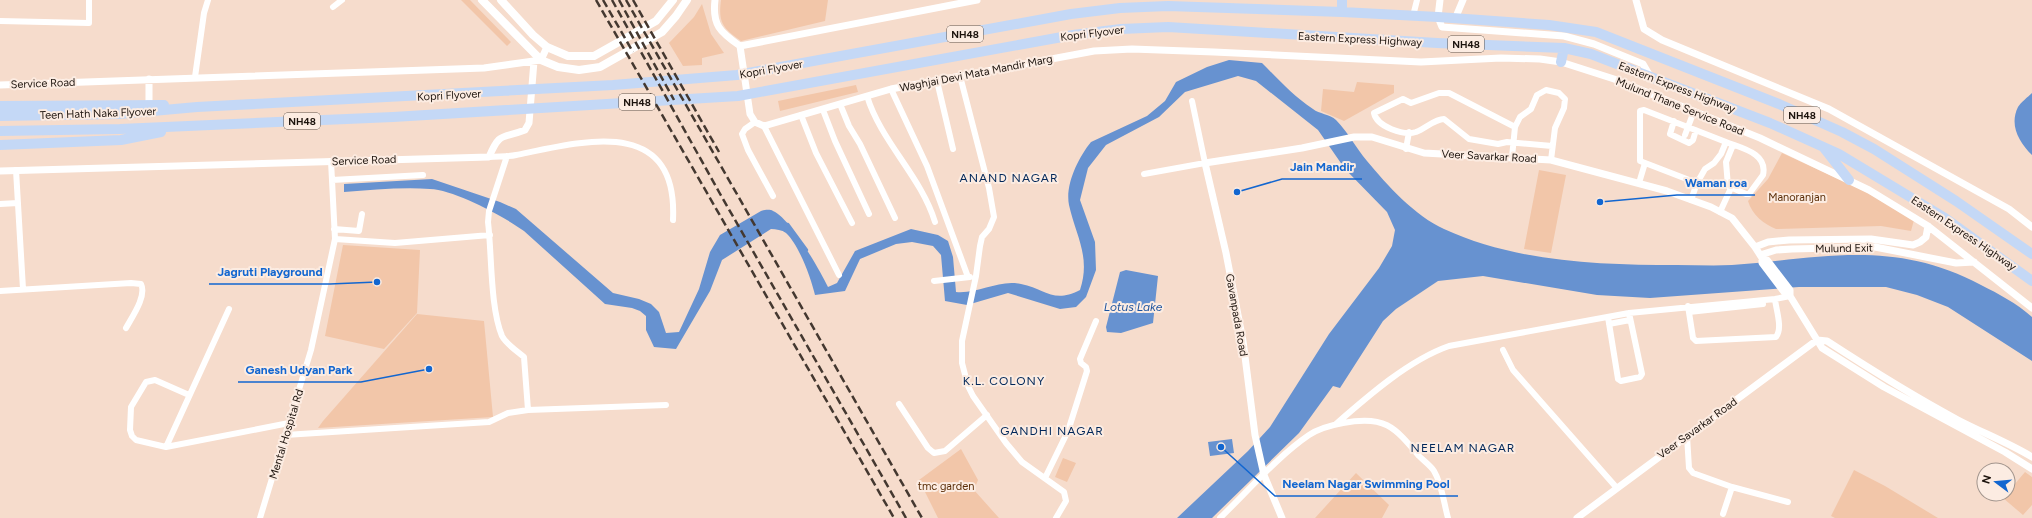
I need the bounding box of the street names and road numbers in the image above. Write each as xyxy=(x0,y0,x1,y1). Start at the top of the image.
street label: Kopri Flyover xyxy=(1059,23,1125,44)
road number: NH48 xyxy=(947,26,983,42)
street label: Eastern Express Highway xyxy=(1298,30,1422,49)
road number: NH48 xyxy=(1448,36,1484,52)
street label: Waghjai Devi Mata Mandir Marg xyxy=(899,52,1054,95)
street label: Kopri Flyover xyxy=(738,57,804,81)
street label: Eastern Express Highway xyxy=(1617,59,1737,116)
street label: Mulund Thane Service Road xyxy=(1614,75,1746,138)
street label: Service Road xyxy=(10,76,76,91)
street label: Kopri Flyover xyxy=(417,87,482,104)
road number: NH48 xyxy=(619,94,655,110)
street label: Teen Hath Naka Flyover xyxy=(40,105,157,122)
road number: NH48 xyxy=(1784,107,1820,123)
road number: NH48 xyxy=(284,113,320,129)
street label: Veer Savarkar Road xyxy=(1441,148,1537,165)
street label: Service Road xyxy=(331,153,397,168)
street label: Eastern Express Highway xyxy=(1909,193,2019,274)
street label: Mulund Exit xyxy=(1815,241,1873,256)
street label: Gavanpada Road xyxy=(1223,273,1250,357)
street label: Mental Hospital Rd xyxy=(267,388,306,481)
street label: Veer Savarkar Road xyxy=(1655,395,1740,462)

